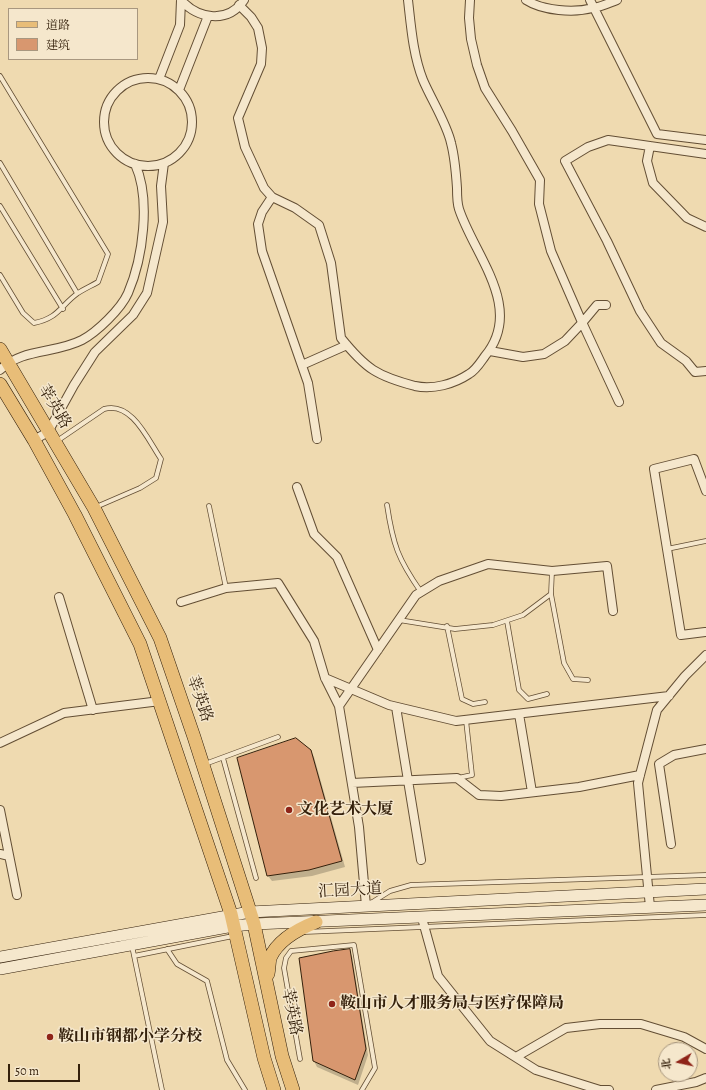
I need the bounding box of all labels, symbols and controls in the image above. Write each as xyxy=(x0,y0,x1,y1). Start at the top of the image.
legend xyxy=(8,8,138,60)
text: 道路 xyxy=(46,17,70,33)
text: 建筑 xyxy=(46,37,70,53)
street label: 莘英路 xyxy=(33,381,75,433)
street label: 莘英路 xyxy=(182,673,216,725)
place label: 文化艺术大厦 xyxy=(297,800,393,820)
marker: 文化艺术大厦 xyxy=(284,805,294,815)
street label: 汇园大道 xyxy=(318,880,382,902)
street label: 莘英路 xyxy=(277,987,305,1037)
place label: 鞍山市人才服务局与医疗保障局 xyxy=(340,994,564,1014)
marker: 鞍山市人才服务局与医疗保障局 xyxy=(327,999,337,1009)
place label: 鞍山市钢都小学分校 xyxy=(58,1027,202,1047)
marker: 鞍山市钢都小学分校 xyxy=(45,1032,55,1042)
north arrow xyxy=(658,1042,698,1082)
scale bar xyxy=(10,1056,82,1082)
text: 北 xyxy=(658,1057,675,1070)
text: 50 m xyxy=(15,1063,39,1079)

